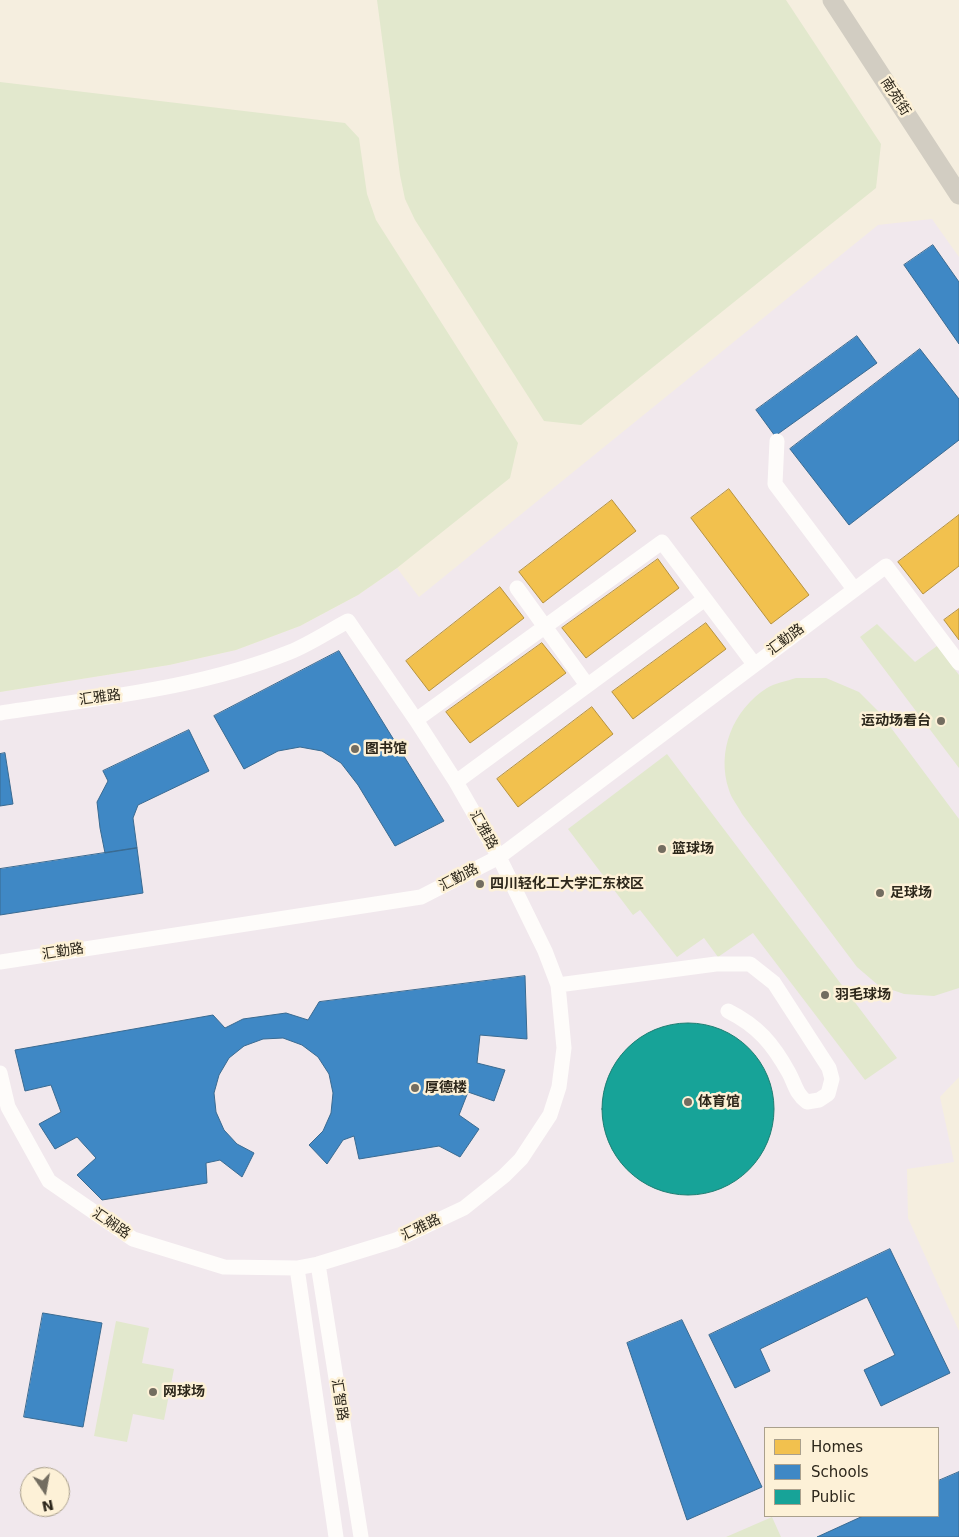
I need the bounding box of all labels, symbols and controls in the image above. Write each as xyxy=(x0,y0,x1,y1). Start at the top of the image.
street label: 南苑街 xyxy=(877,75,913,119)
street label: 汇勤路 xyxy=(764,621,808,659)
street label: 汇雅路 xyxy=(78,687,122,709)
place label: 运动场看台 xyxy=(861,713,931,729)
marker: 运动场看台 xyxy=(935,715,947,727)
place label: 图书馆 xyxy=(365,741,407,757)
marker: 图书馆 xyxy=(349,743,361,755)
street label: 汇雅路 xyxy=(465,808,501,852)
place label: 篮球场 xyxy=(672,841,714,857)
marker: 篮球场 xyxy=(656,843,668,855)
street label: 汇勤路 xyxy=(437,861,481,895)
place label: 四川轻化工大学汇东校区 xyxy=(490,876,644,892)
marker: 四川轻化工大学汇东校区 xyxy=(474,878,486,890)
place label: 足球场 xyxy=(890,885,932,901)
marker: 足球场 xyxy=(874,887,886,899)
street label: 汇勤路 xyxy=(41,940,85,964)
place label: 羽毛球场 xyxy=(835,987,891,1003)
marker: 羽毛球场 xyxy=(819,989,831,1001)
place label: 厚德楼 xyxy=(425,1080,467,1096)
marker: 厚德楼 xyxy=(409,1082,421,1094)
place label: 体育馆 xyxy=(698,1094,740,1110)
marker: 体育馆 xyxy=(682,1096,694,1108)
street label: 汇娴路 xyxy=(89,1205,133,1243)
street label: 汇雅路 xyxy=(398,1211,444,1245)
street label: 汇智路 xyxy=(327,1378,351,1422)
place label: 网球场 xyxy=(163,1384,205,1400)
marker: 网球场 xyxy=(147,1386,159,1398)
legend xyxy=(764,1427,939,1517)
text: Homes xyxy=(811,1438,863,1456)
text: Schools xyxy=(811,1463,869,1481)
north arrow xyxy=(20,1467,70,1517)
text: Public xyxy=(811,1488,855,1506)
text: N xyxy=(41,1497,55,1515)

